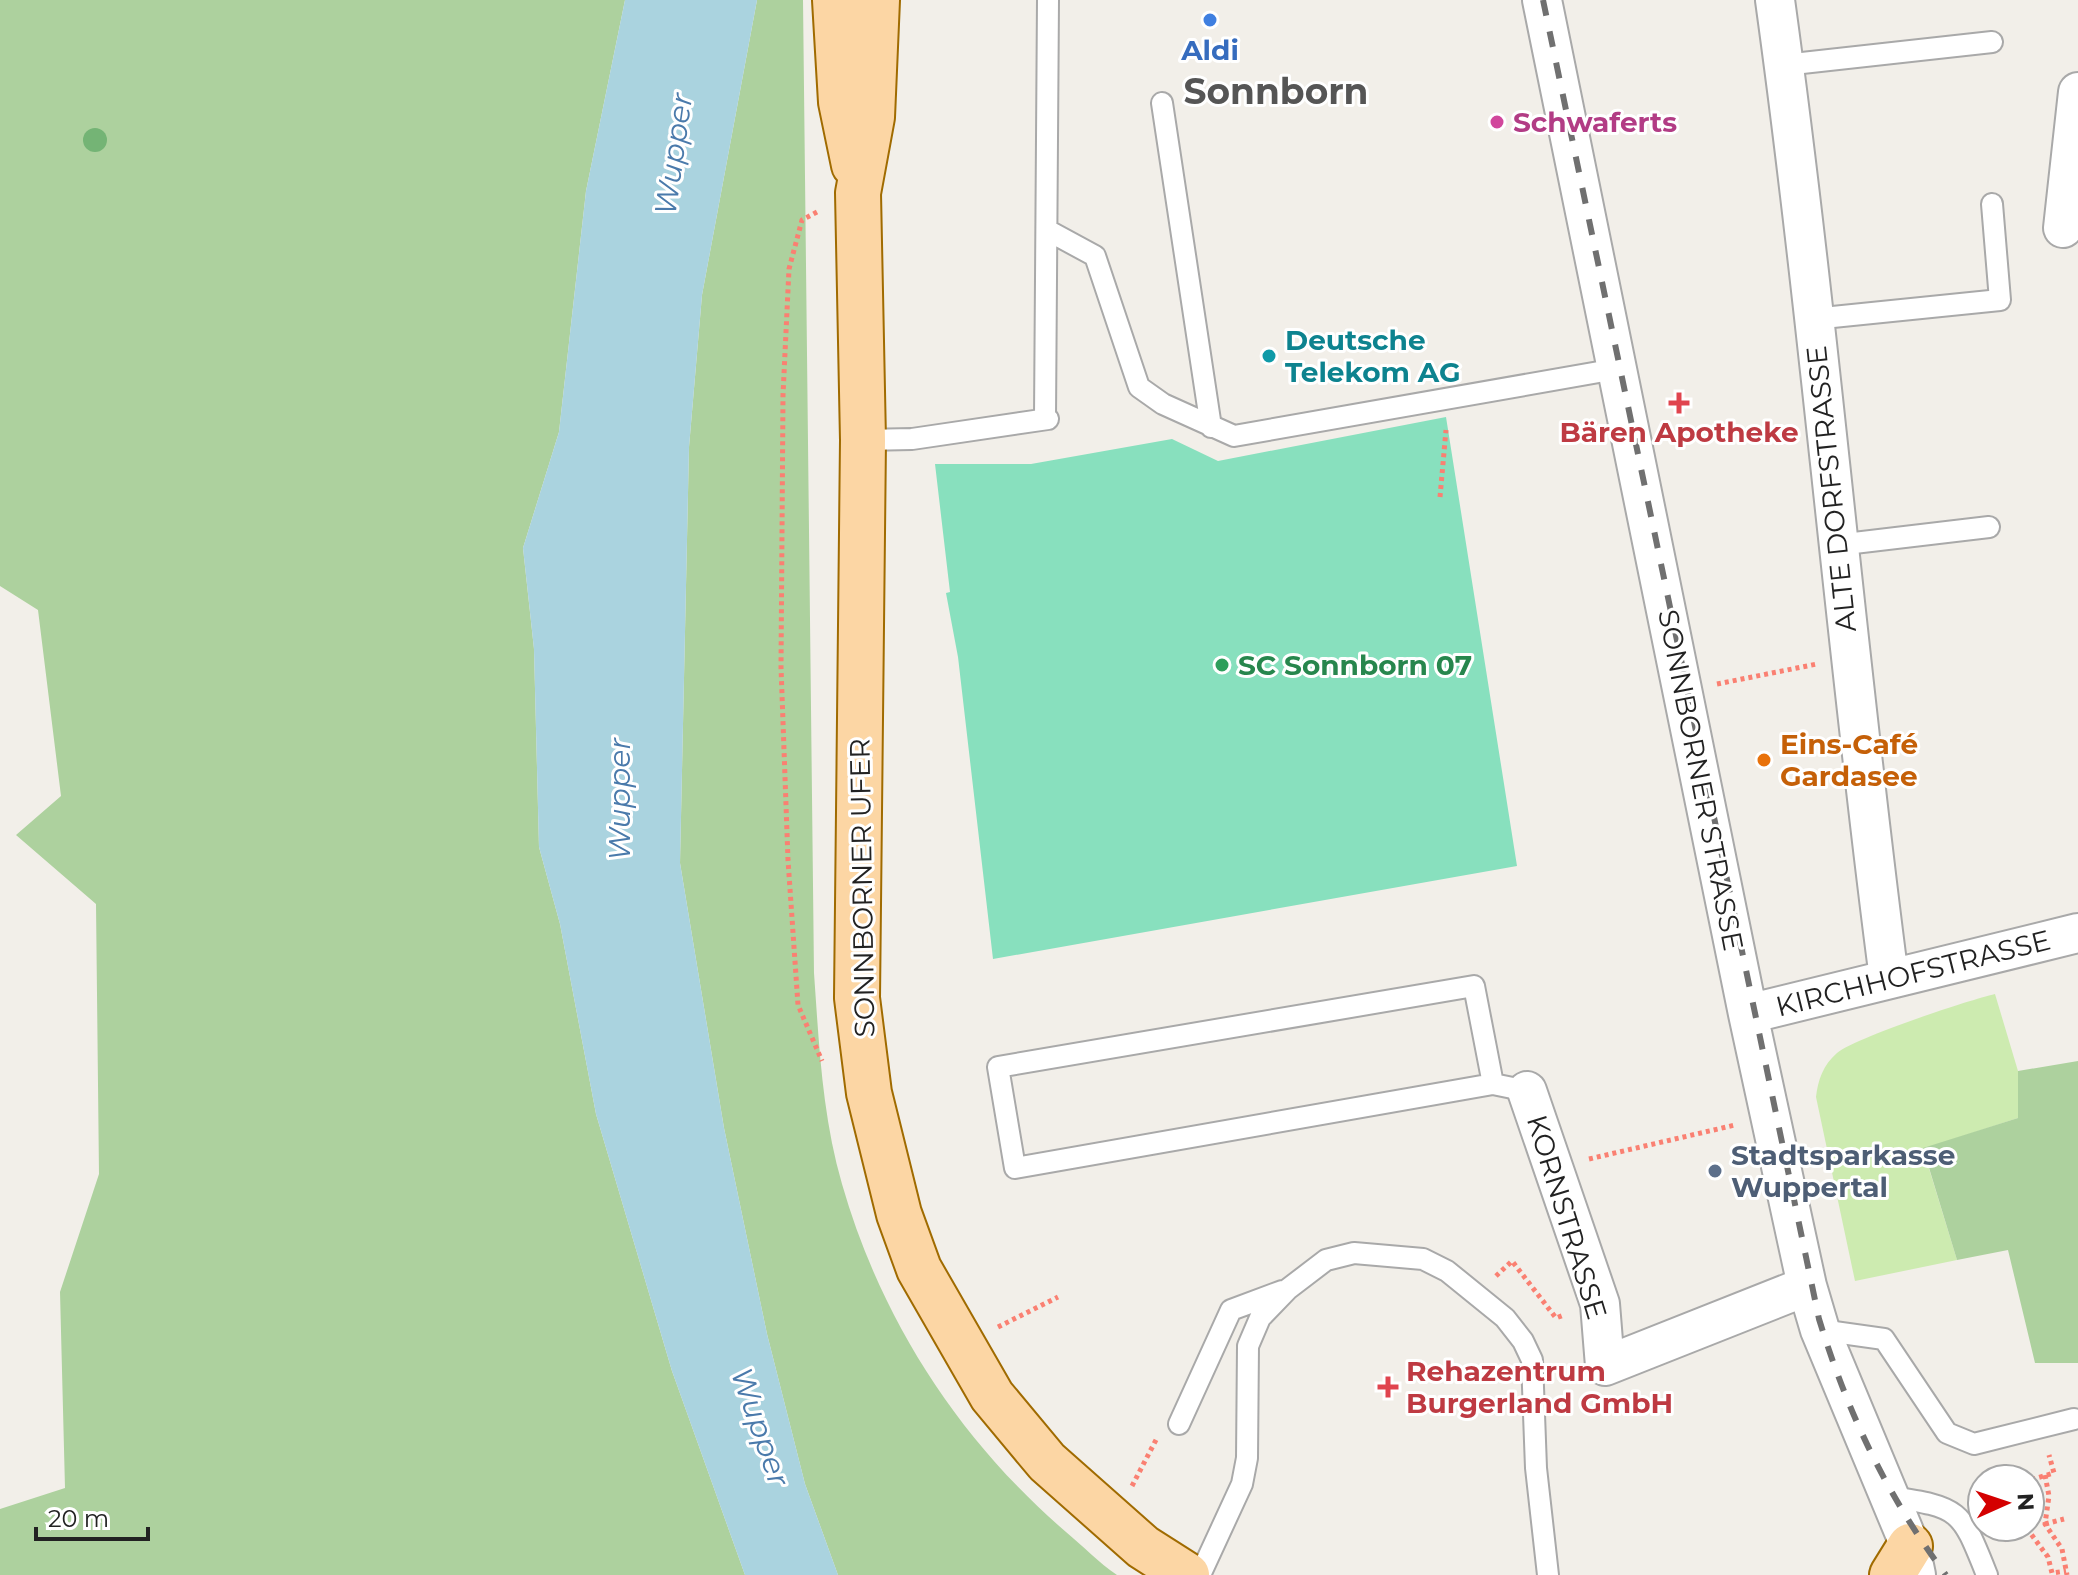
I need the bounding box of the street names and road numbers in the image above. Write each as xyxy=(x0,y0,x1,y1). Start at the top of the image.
street label: ALTE DORFSTRASSE xyxy=(1799,344,1863,634)
street label: SONNBORNER STRASSE xyxy=(1651,607,1751,953)
street label: SONNBORNER UFER xyxy=(842,738,882,1038)
street label: KIRCHHOFSTRASSE xyxy=(1772,922,2054,1024)
street label: KORNSTRASSE xyxy=(1520,1111,1614,1323)

